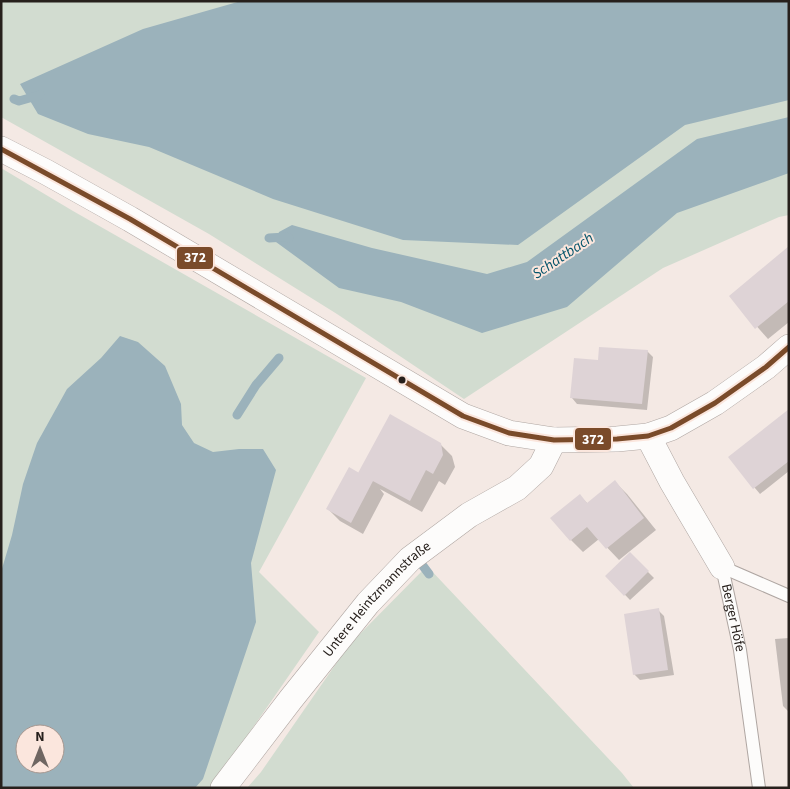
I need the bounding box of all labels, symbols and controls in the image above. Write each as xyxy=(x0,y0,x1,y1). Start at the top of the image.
water label: Schattbach xyxy=(528,228,598,284)
line badge: 372 xyxy=(176,246,214,270)
text: 372 xyxy=(184,248,206,268)
unlabelled marker xyxy=(397,375,407,385)
line badge: 372 xyxy=(574,427,612,451)
text: 372 xyxy=(582,430,604,450)
street label: Untere Heintzmannstraße xyxy=(318,537,435,661)
street label: Berger Höfe xyxy=(716,582,750,654)
north arrow xyxy=(15,724,65,774)
text: N xyxy=(35,727,45,747)

